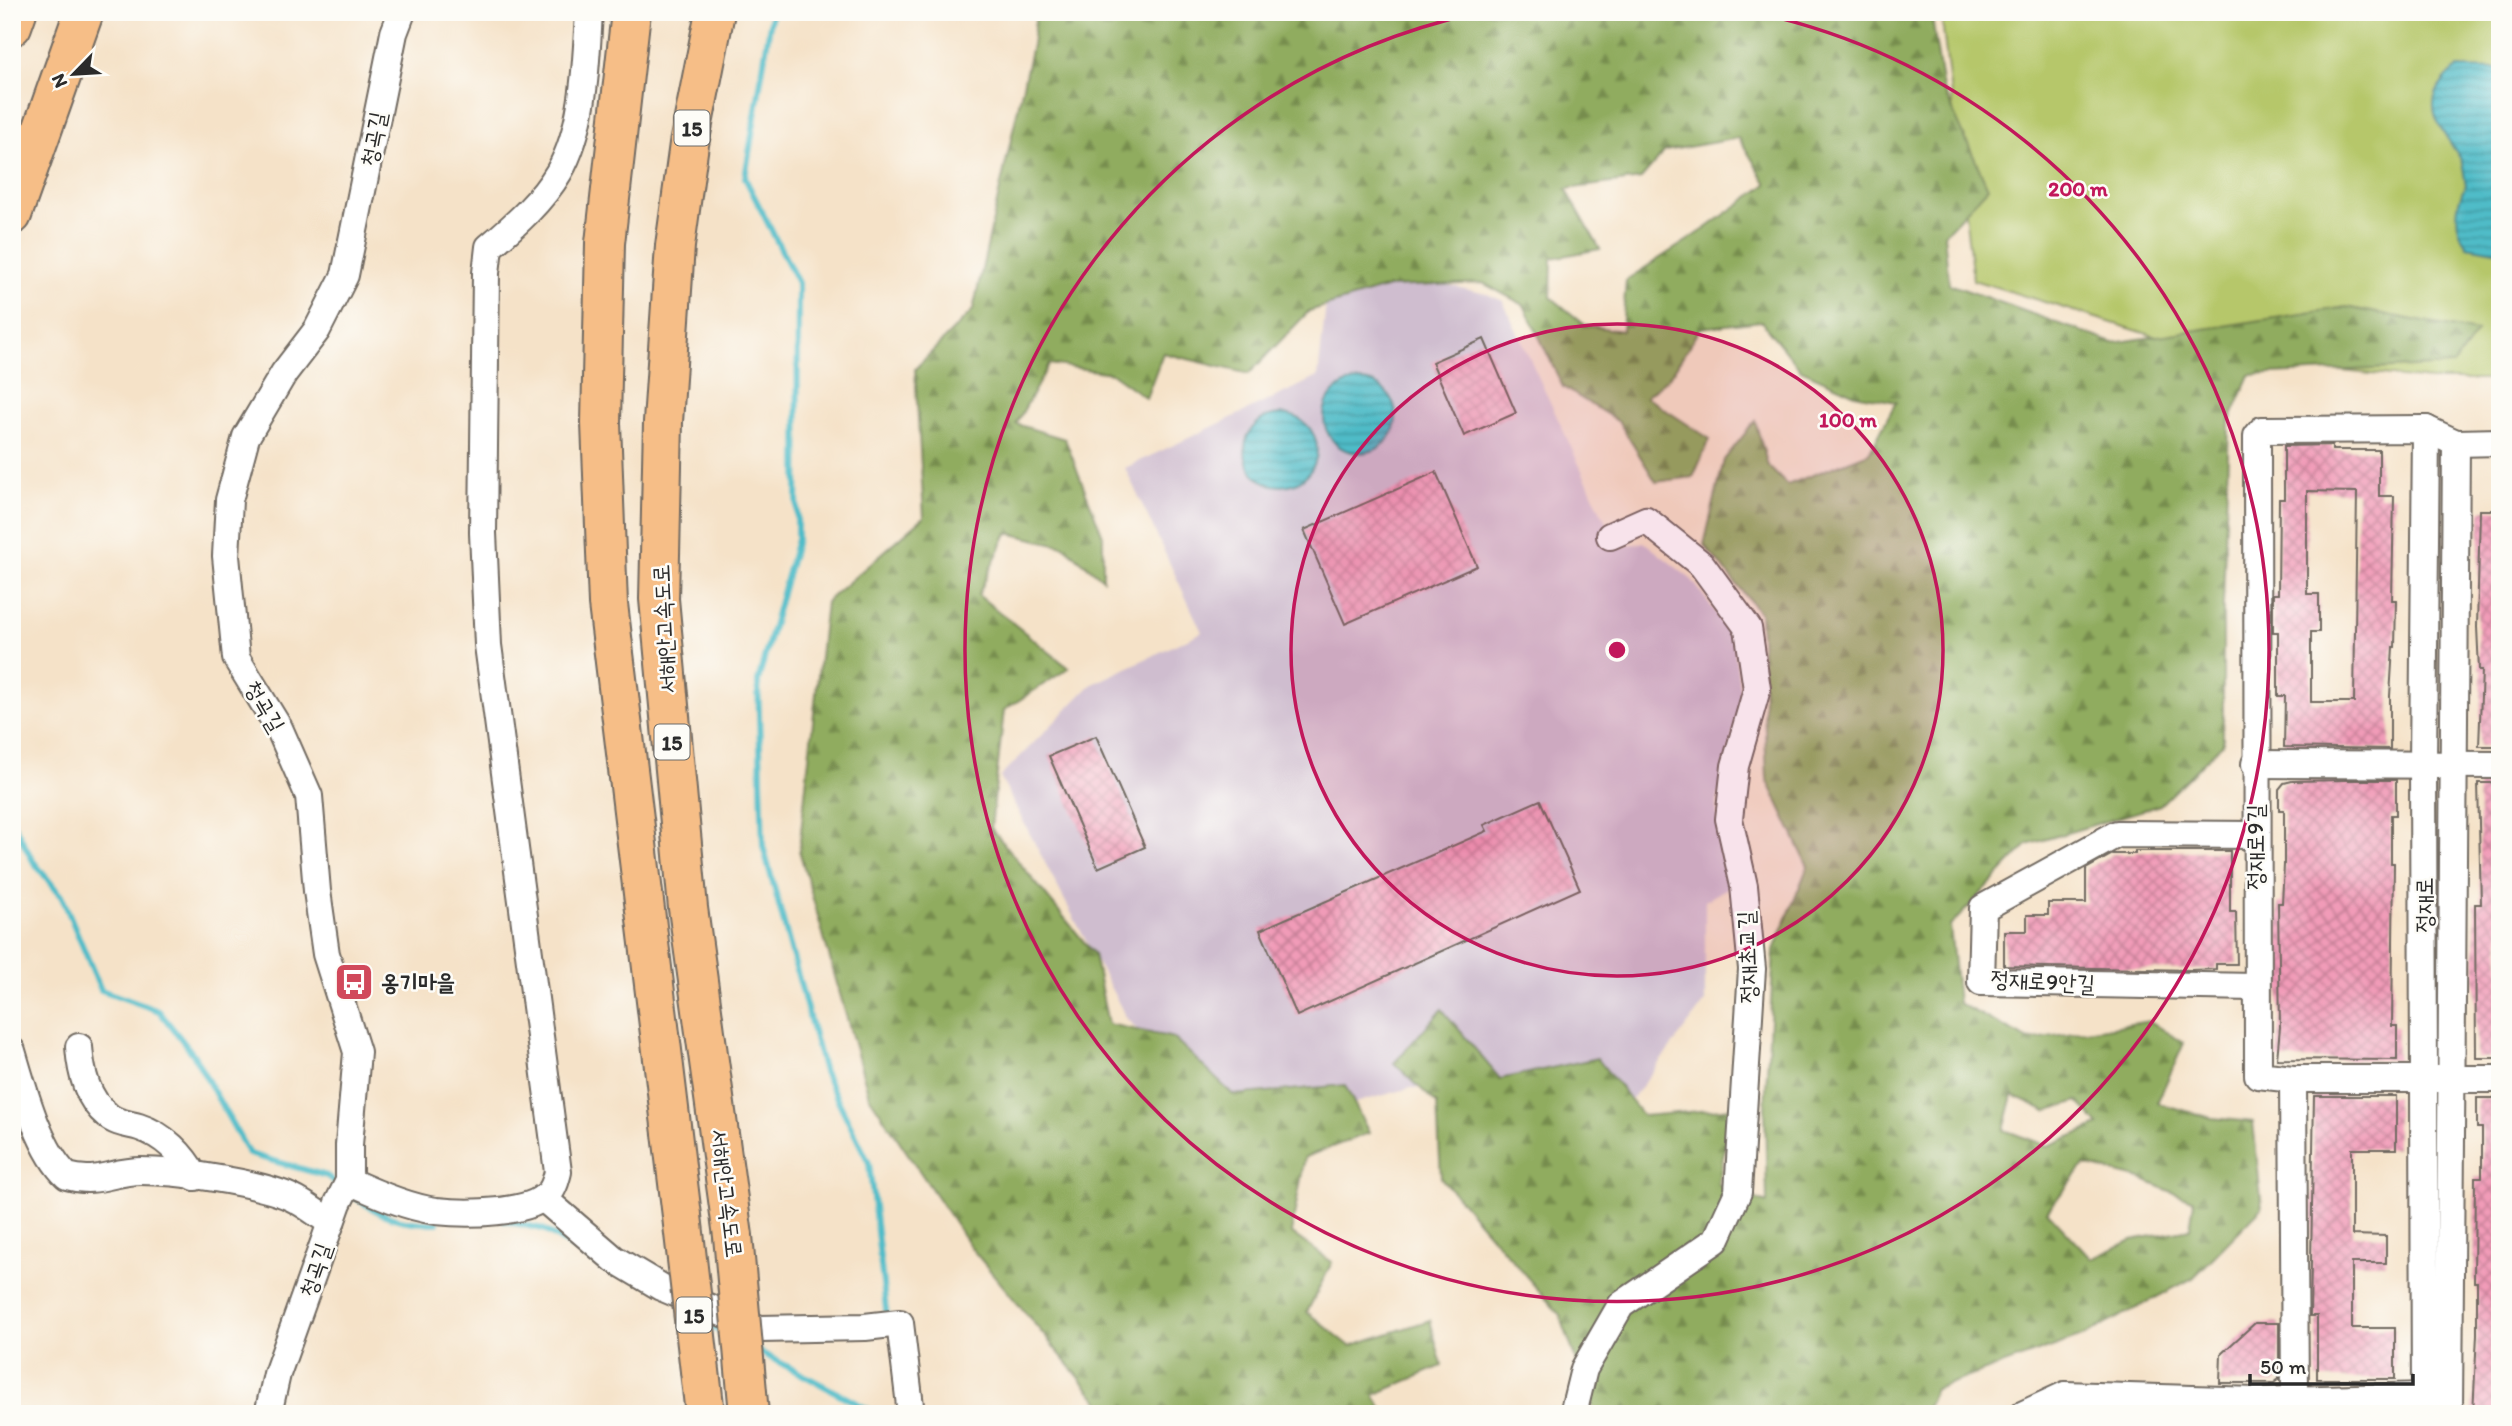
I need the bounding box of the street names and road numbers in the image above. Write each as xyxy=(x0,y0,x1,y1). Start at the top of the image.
street label: 청곡길 xyxy=(354,109,392,169)
road number: 15 xyxy=(674,110,710,146)
street label: 서해안고속도로 xyxy=(647,564,681,694)
street label: 청곡길 xyxy=(239,675,291,737)
road number: 15 xyxy=(654,724,690,760)
street label: 정재로9길 xyxy=(2241,804,2269,890)
street label: 정재로 xyxy=(2410,877,2438,933)
street label: 정재초교길 xyxy=(1731,910,1763,1004)
street label: 정재로9안길 xyxy=(1990,964,2096,998)
street label: 서해안고속도로 xyxy=(705,1127,749,1259)
street label: 청곡길 xyxy=(293,1239,337,1301)
road number: 15 xyxy=(676,1298,712,1332)

